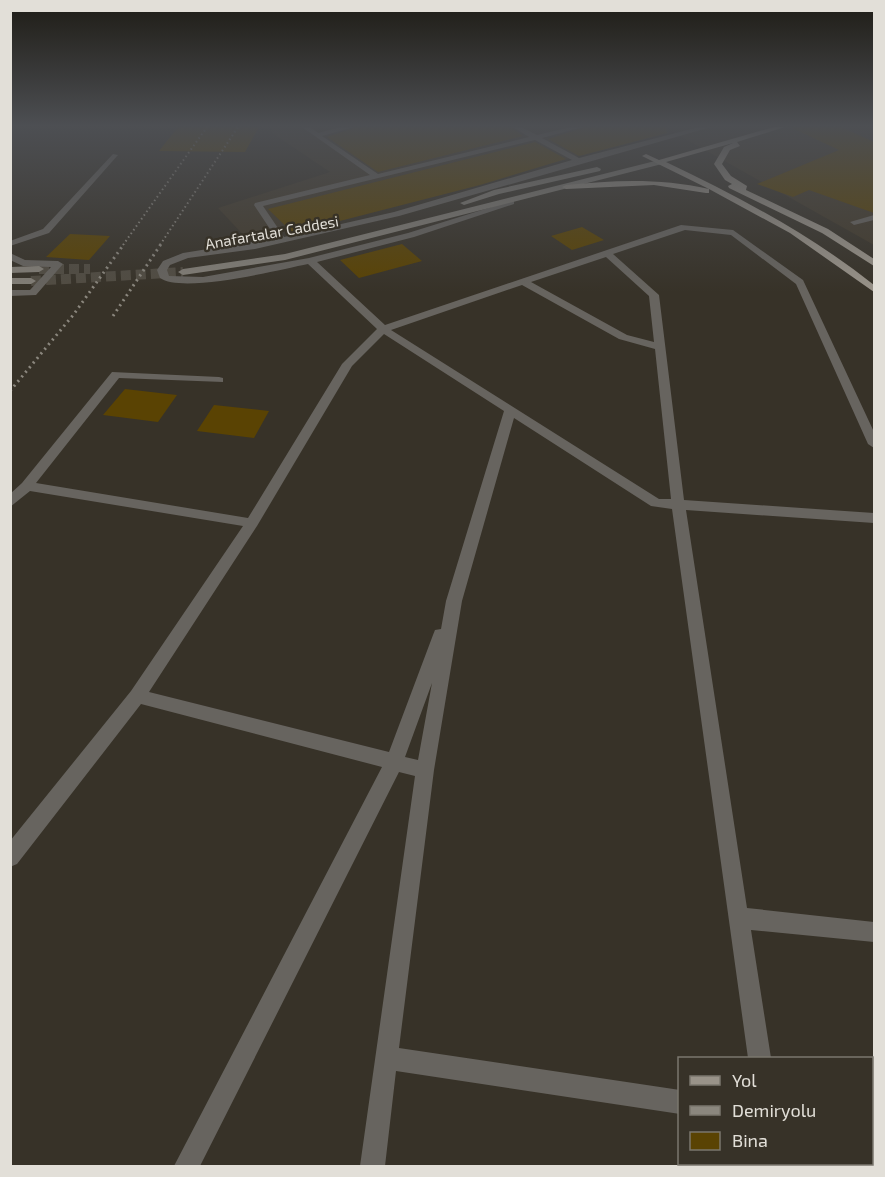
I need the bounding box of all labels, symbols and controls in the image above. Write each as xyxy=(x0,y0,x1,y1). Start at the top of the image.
street label: Anafartalar Caddesi xyxy=(204,211,340,253)
legend xyxy=(678,1057,873,1165)
text: Yol xyxy=(732,1069,757,1091)
text: Demiryolu xyxy=(732,1099,816,1121)
text: Bina xyxy=(732,1129,768,1151)

